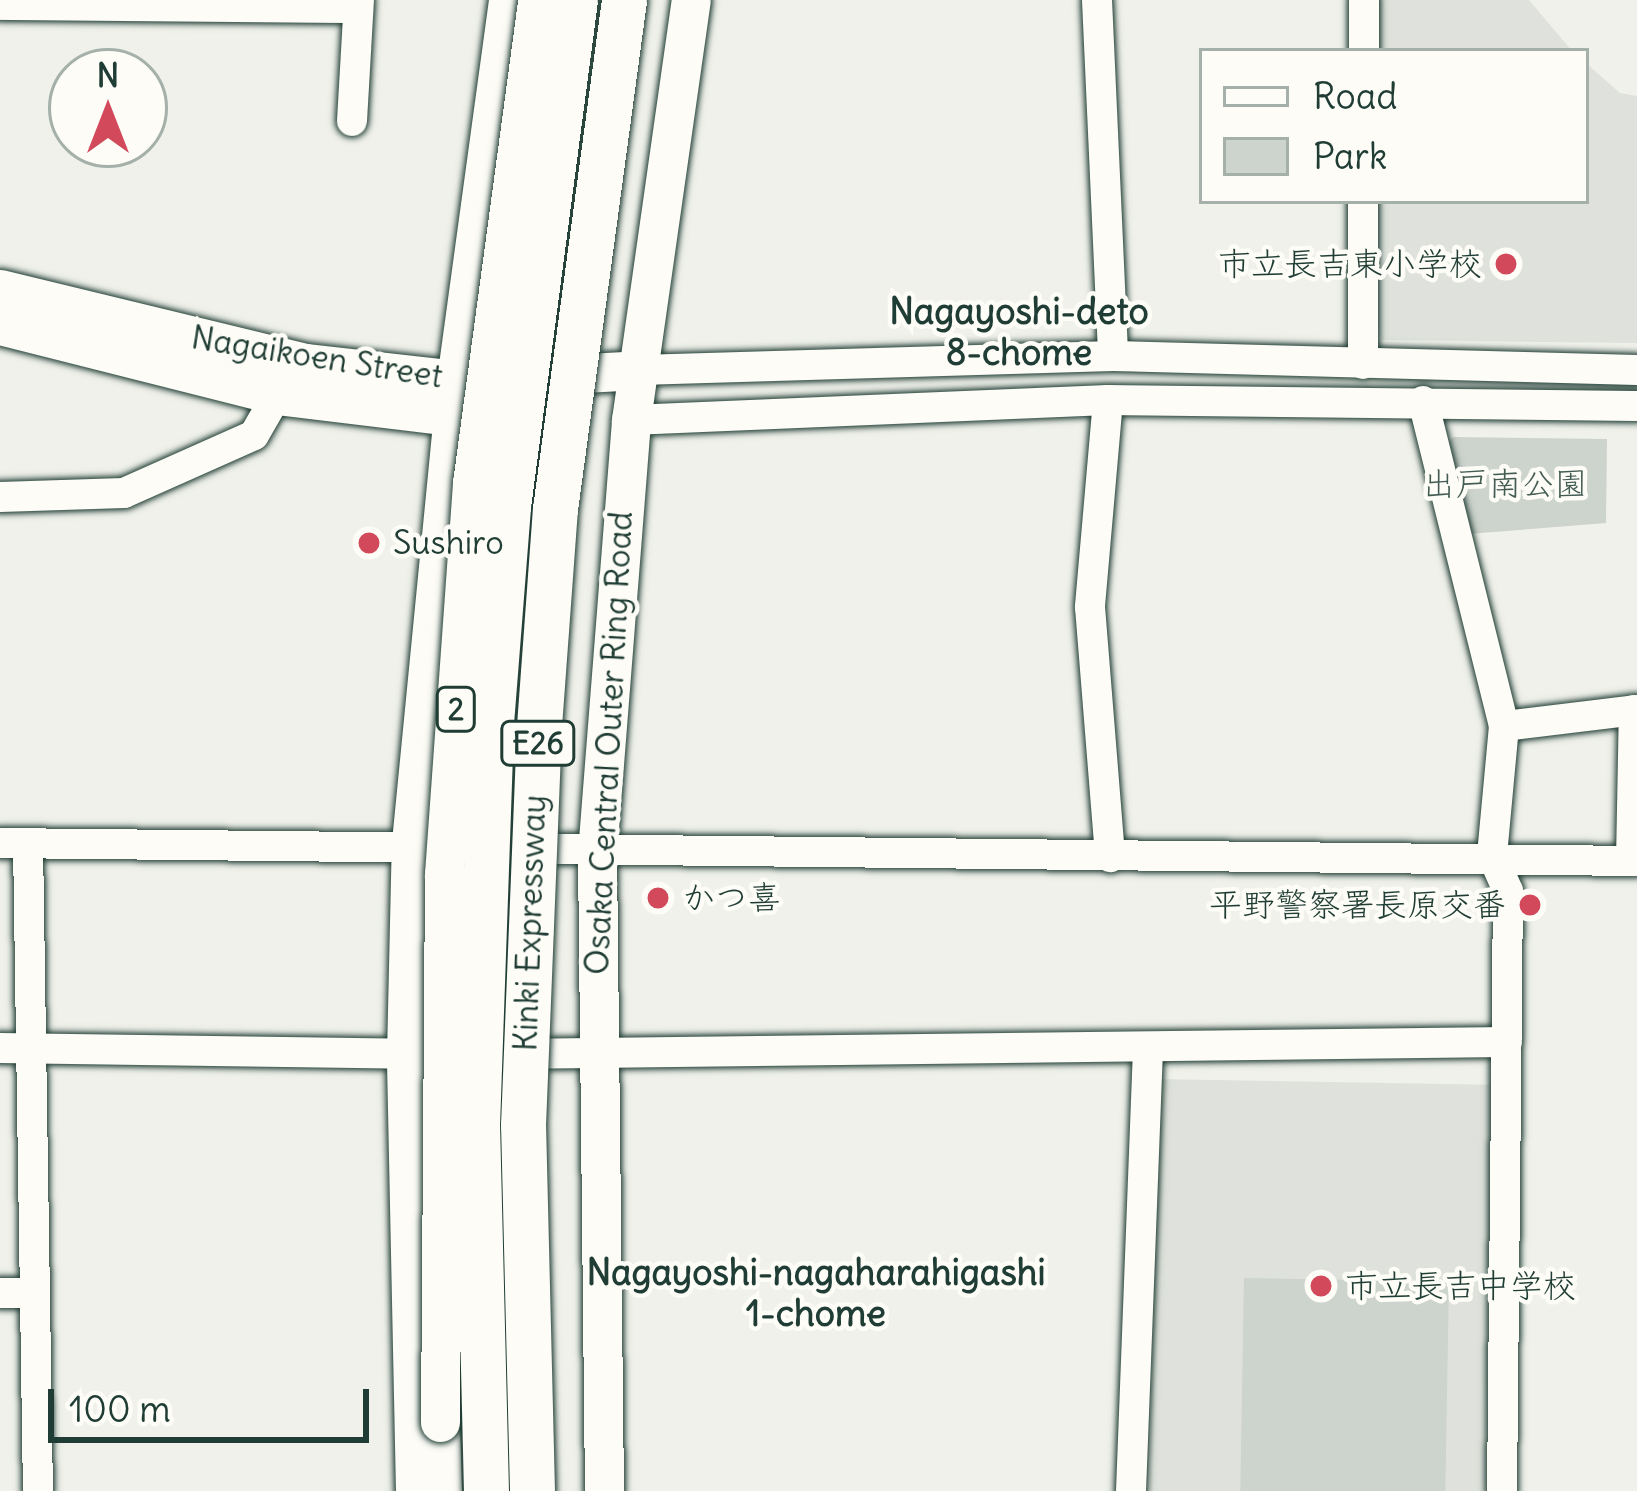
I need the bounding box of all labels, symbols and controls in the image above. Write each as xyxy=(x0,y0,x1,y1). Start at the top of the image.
north arrow xyxy=(48,48,168,168)
legend xyxy=(1199,48,1589,204)
text: N xyxy=(97,54,119,96)
text: Road xyxy=(1313,74,1397,119)
text: Park xyxy=(1313,134,1387,179)
place label: 市立長吉東小学校 xyxy=(1218,244,1482,284)
marker: 市立長吉東小学校 xyxy=(1493,251,1519,277)
district label: Nagayoshi-deto 8-chome xyxy=(889,289,1149,374)
street label: Nagaikoen Street xyxy=(189,318,445,396)
park label: 出戸南公園 xyxy=(1423,464,1587,504)
street label: Osaka Central Outer Ring Road xyxy=(577,510,641,976)
place label: Sushiro xyxy=(393,523,504,563)
marker: Sushiro xyxy=(356,530,382,556)
road number: 2 xyxy=(435,685,477,733)
road number: E26 xyxy=(499,719,577,767)
street label: Kinki Expressway xyxy=(506,794,554,1052)
place label: かつ喜 xyxy=(682,878,781,918)
marker: かつ喜 xyxy=(645,885,671,911)
place label: 平野警察署長原交番 xyxy=(1209,885,1506,925)
marker: 平野警察署長原交番 xyxy=(1517,892,1543,918)
district label: Nagayoshi-nagaharahigashi 1-chome xyxy=(586,1250,1046,1335)
place label: 市立長吉中学校 xyxy=(1345,1266,1576,1306)
marker: 市立長吉中学校 xyxy=(1308,1273,1334,1299)
scale bar xyxy=(54,1365,375,1439)
text: 100 m xyxy=(69,1387,171,1432)

